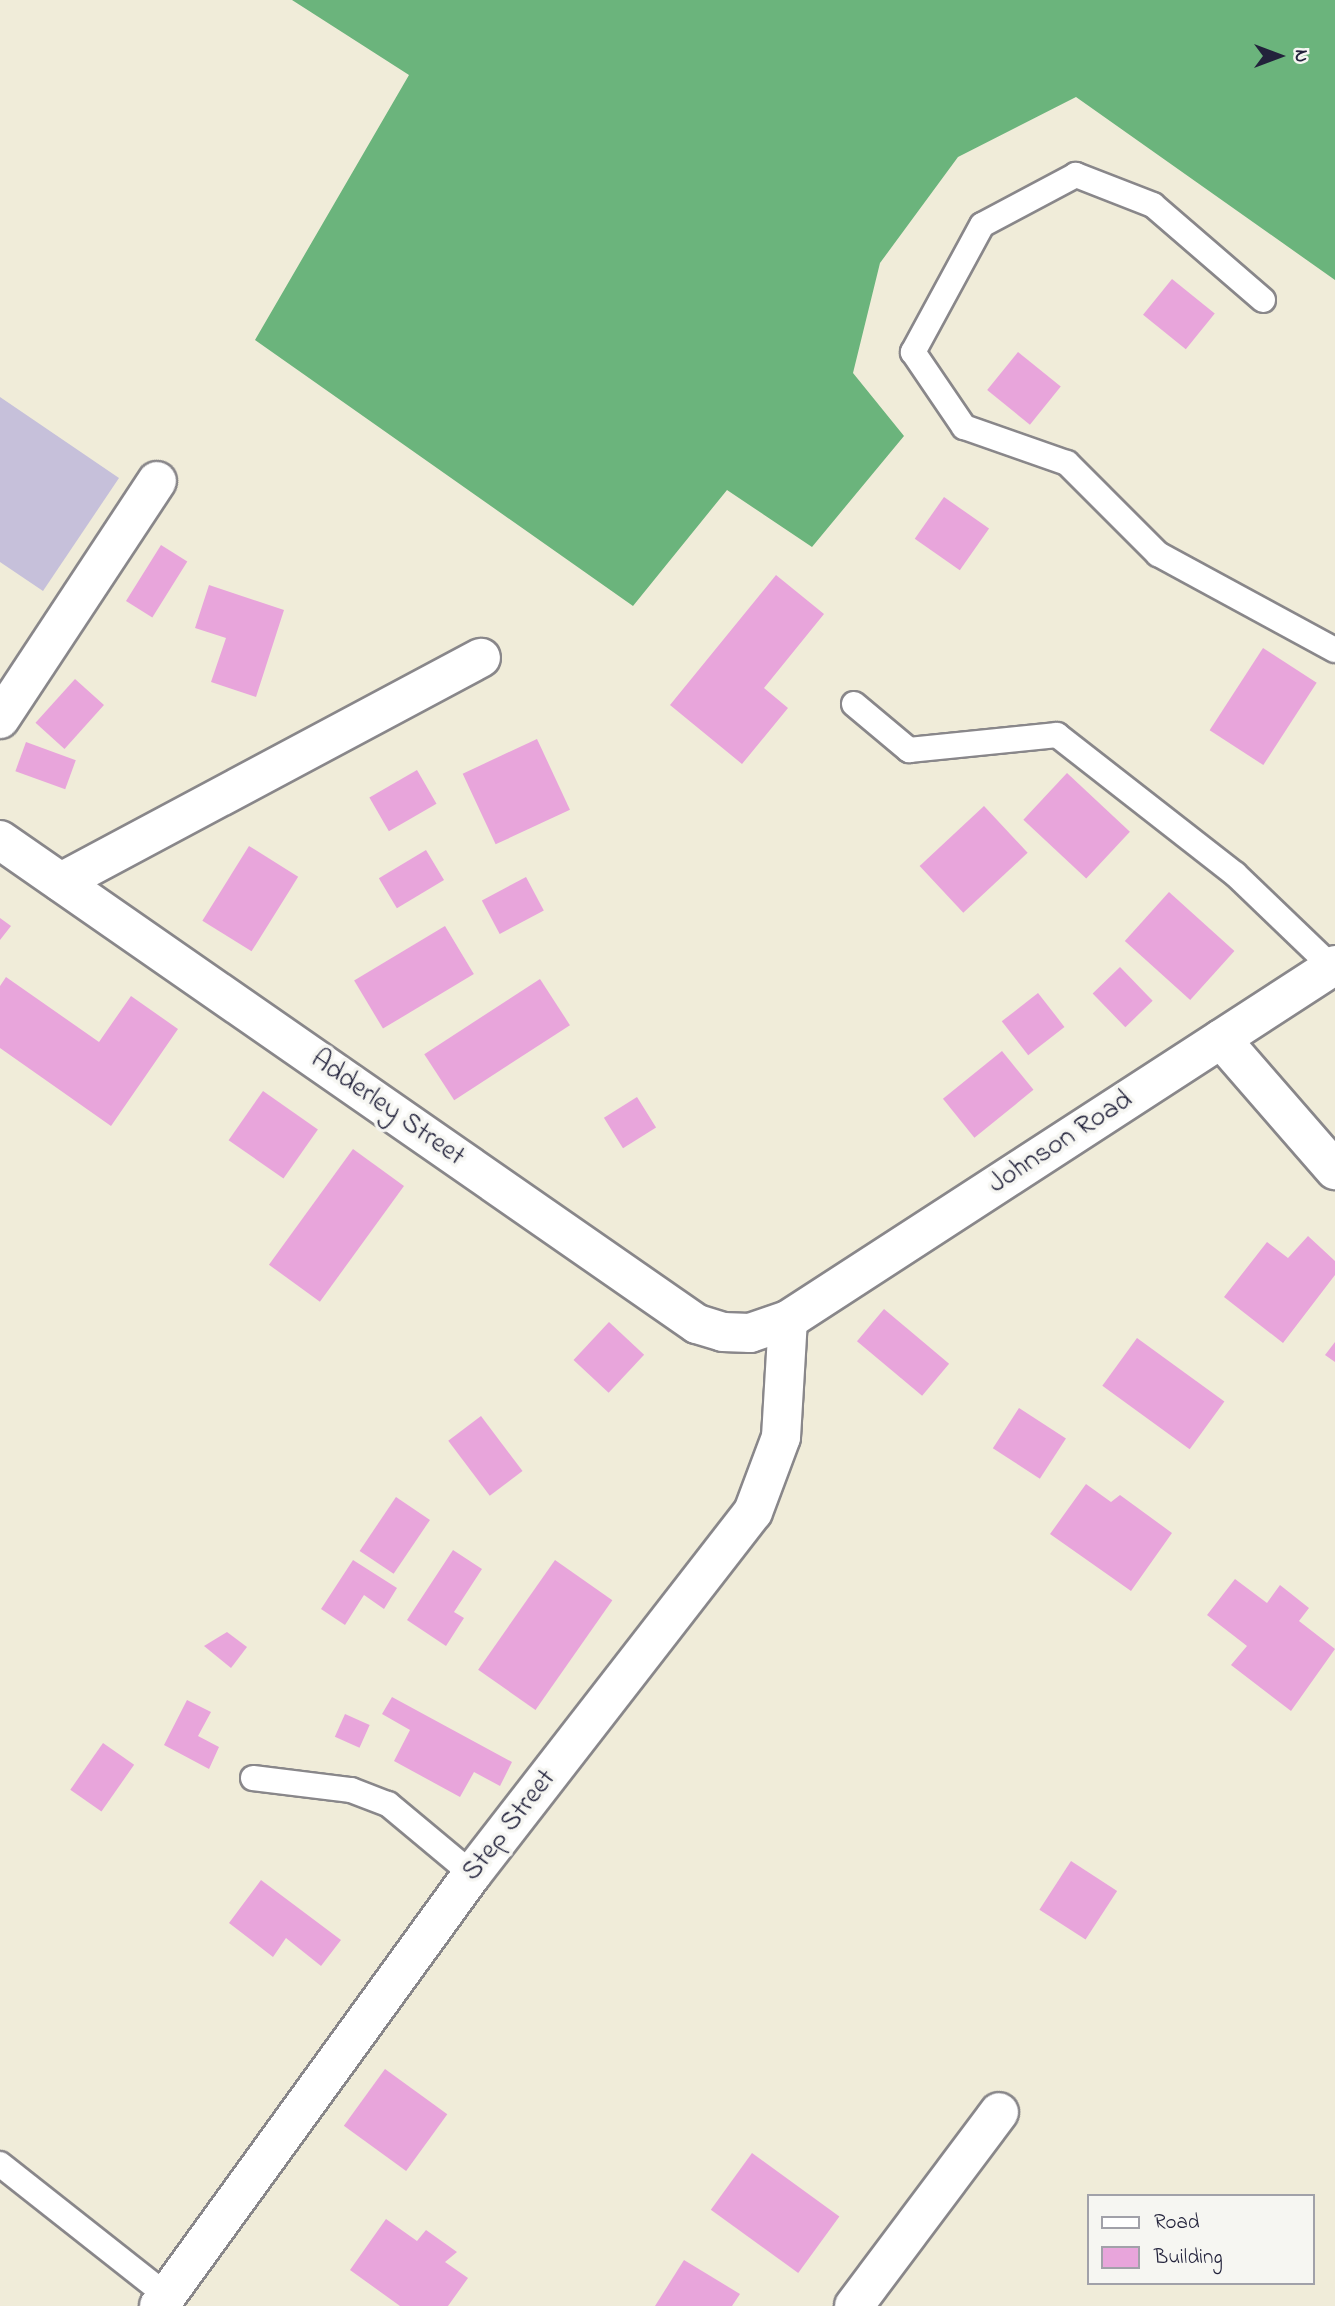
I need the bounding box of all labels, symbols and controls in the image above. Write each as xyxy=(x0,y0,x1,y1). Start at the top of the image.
north arrow xyxy=(1244,21,1314,91)
text: N xyxy=(1287,50,1314,62)
street label: Adderley Street xyxy=(304,1044,470,1174)
street label: Johnson Road xyxy=(983,1084,1139,1202)
street label: Step Street xyxy=(456,1763,564,1889)
legend xyxy=(1086,2194,1314,2285)
text: Road xyxy=(1154,2208,1200,2238)
text: Building xyxy=(1154,2243,1223,2273)

